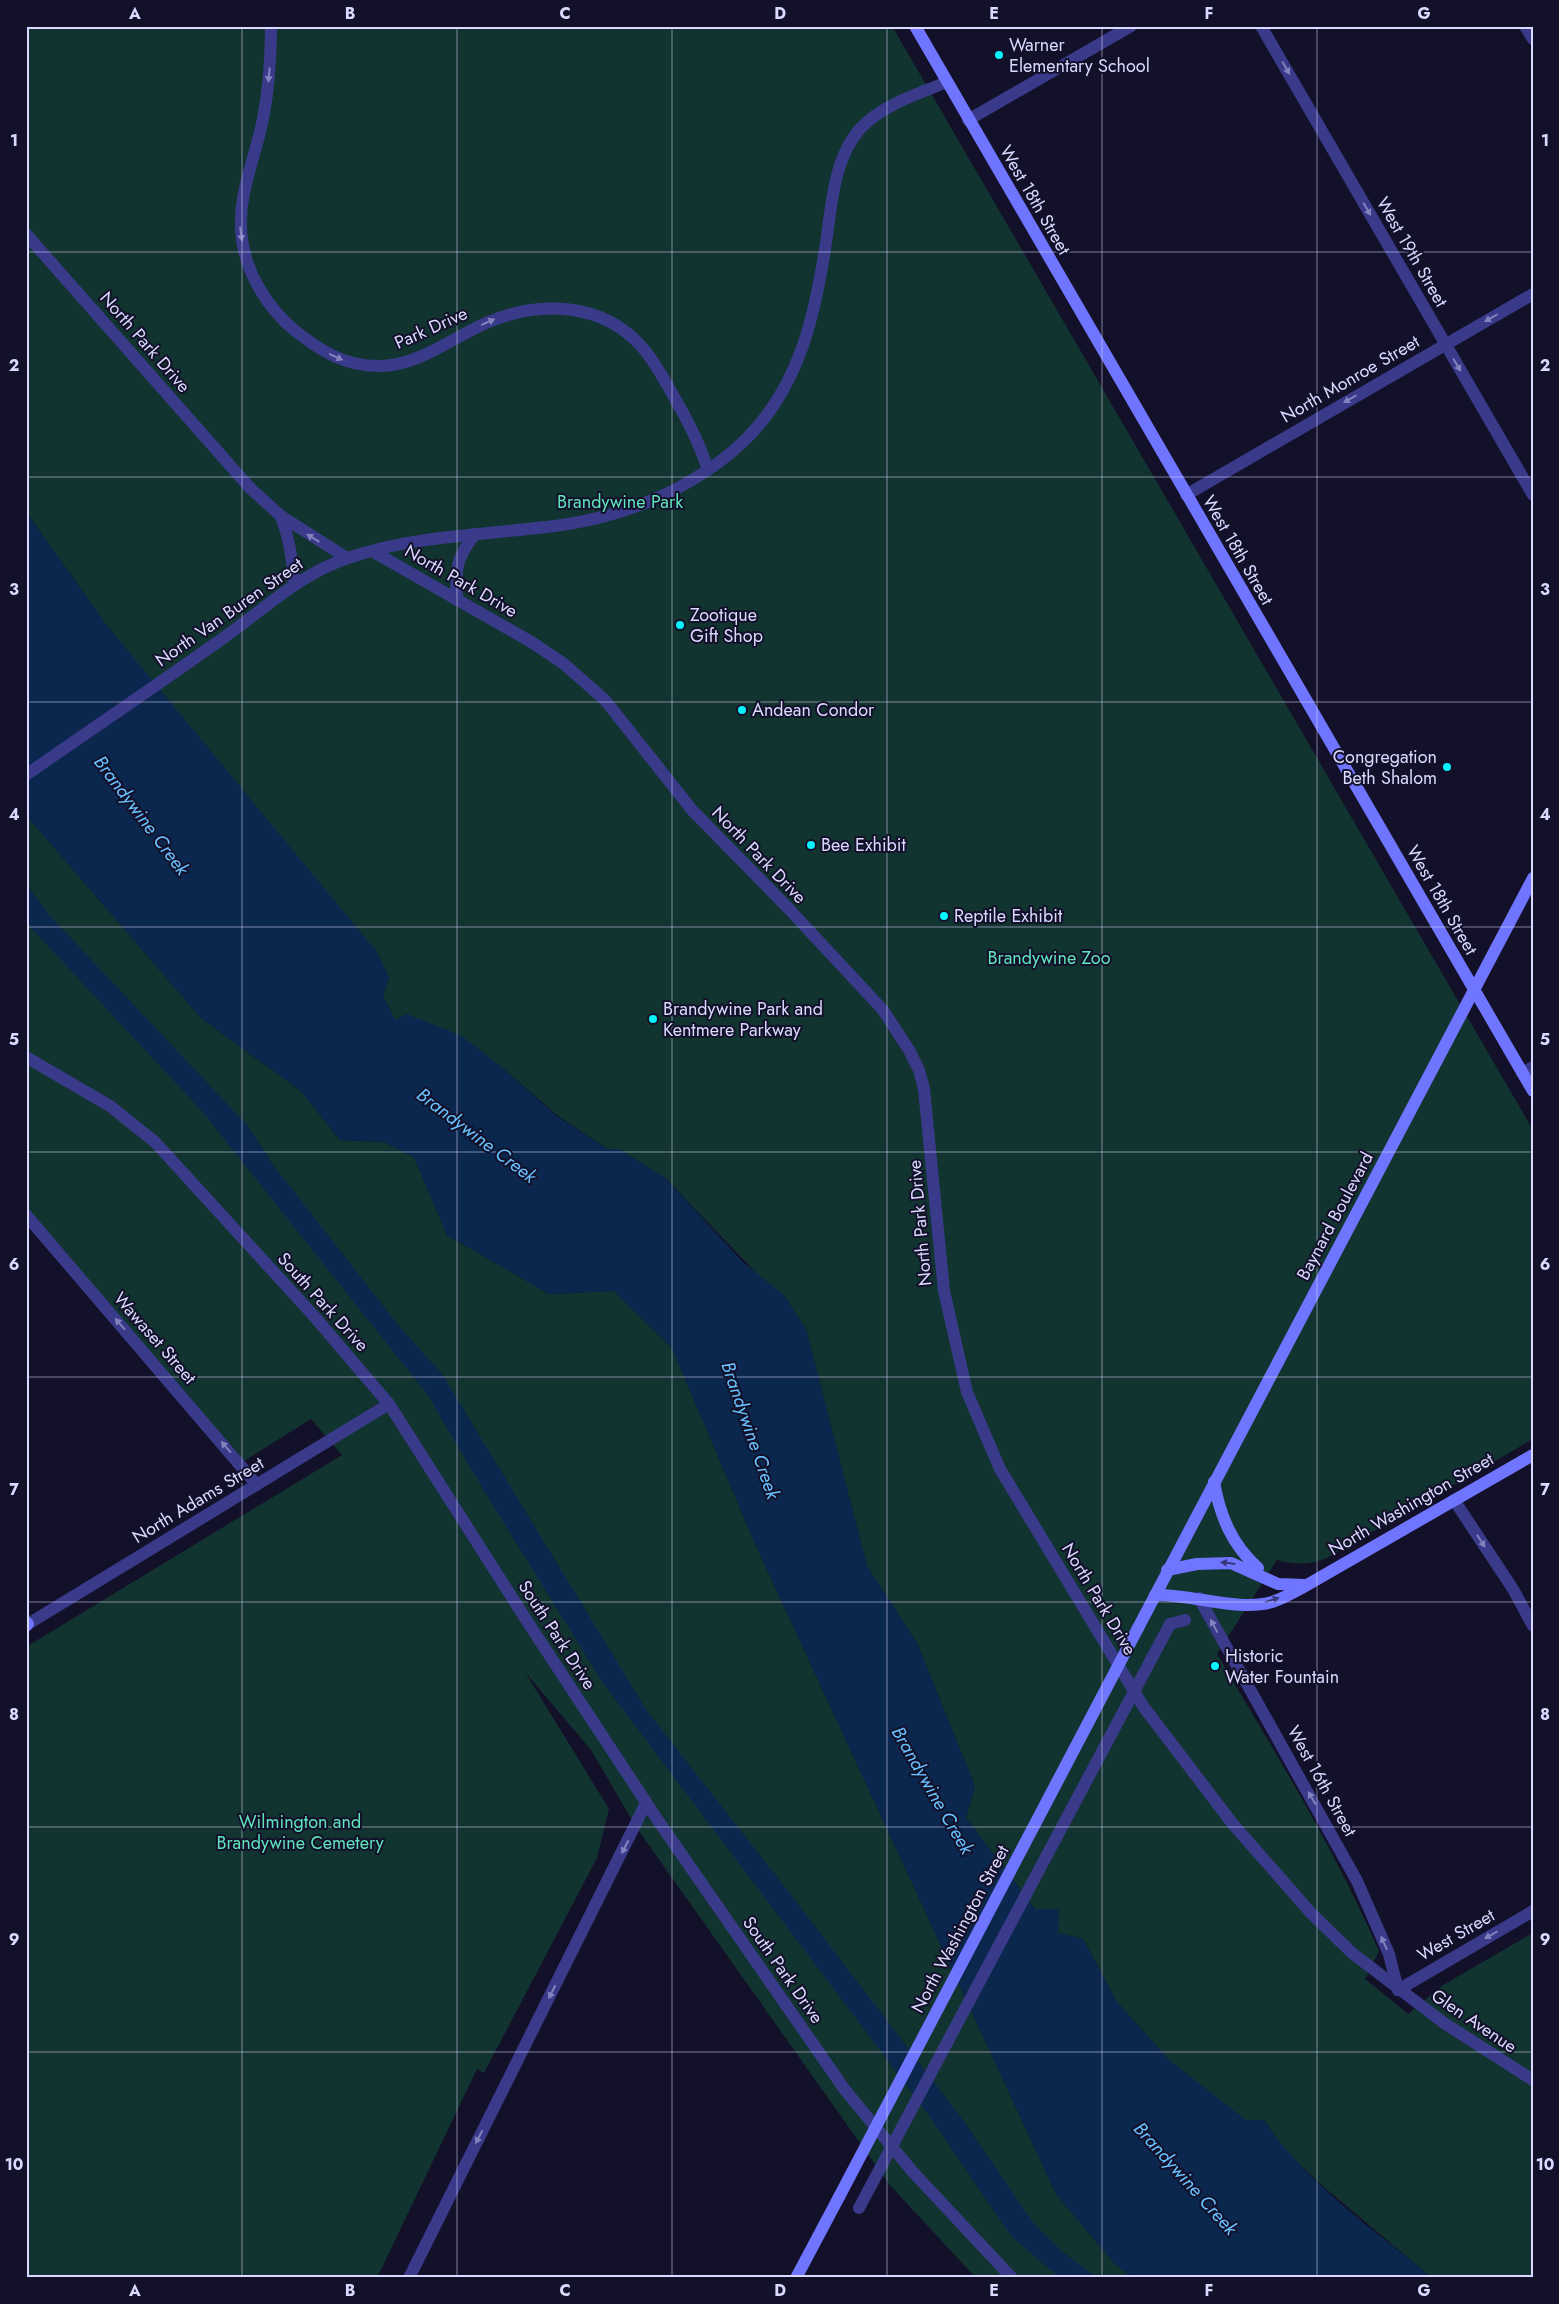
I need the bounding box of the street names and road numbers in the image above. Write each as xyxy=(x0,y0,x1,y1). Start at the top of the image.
street label: West 18th Street xyxy=(993,140,1077,260)
street label: West 19th Street xyxy=(1370,192,1454,312)
street label: North Park Drive xyxy=(94,286,196,398)
street label: Park Drive xyxy=(390,300,472,356)
street label: North Monroe Street xyxy=(1276,328,1425,429)
street label: West 18th Street xyxy=(1196,490,1280,610)
street label: North Park Drive xyxy=(400,538,522,624)
street label: North Van Buren Street xyxy=(150,551,309,673)
street label: North Park Drive xyxy=(706,800,812,910)
street label: West 18th Street xyxy=(1400,840,1484,960)
street label: Baynard Boulevard xyxy=(1290,1147,1380,1285)
street label: North Park Drive xyxy=(902,1159,938,1287)
street label: South Park Drive xyxy=(271,1247,375,1357)
street label: Wawaset Street xyxy=(108,1286,203,1390)
street label: North Washington Street xyxy=(1324,1446,1499,1562)
street label: North Adams Street xyxy=(127,1450,269,1550)
street label: North Park Drive xyxy=(1055,1538,1143,1660)
street label: South Park Drive xyxy=(512,1575,602,1695)
street label: West 16th Street xyxy=(1281,1721,1364,1842)
street label: North Washington Street xyxy=(905,1840,1016,2018)
street label: West Street xyxy=(1412,1902,1500,1968)
street label: South Park Drive xyxy=(736,1911,830,2029)
street label: Glen Avenue xyxy=(1426,1983,1522,2059)

